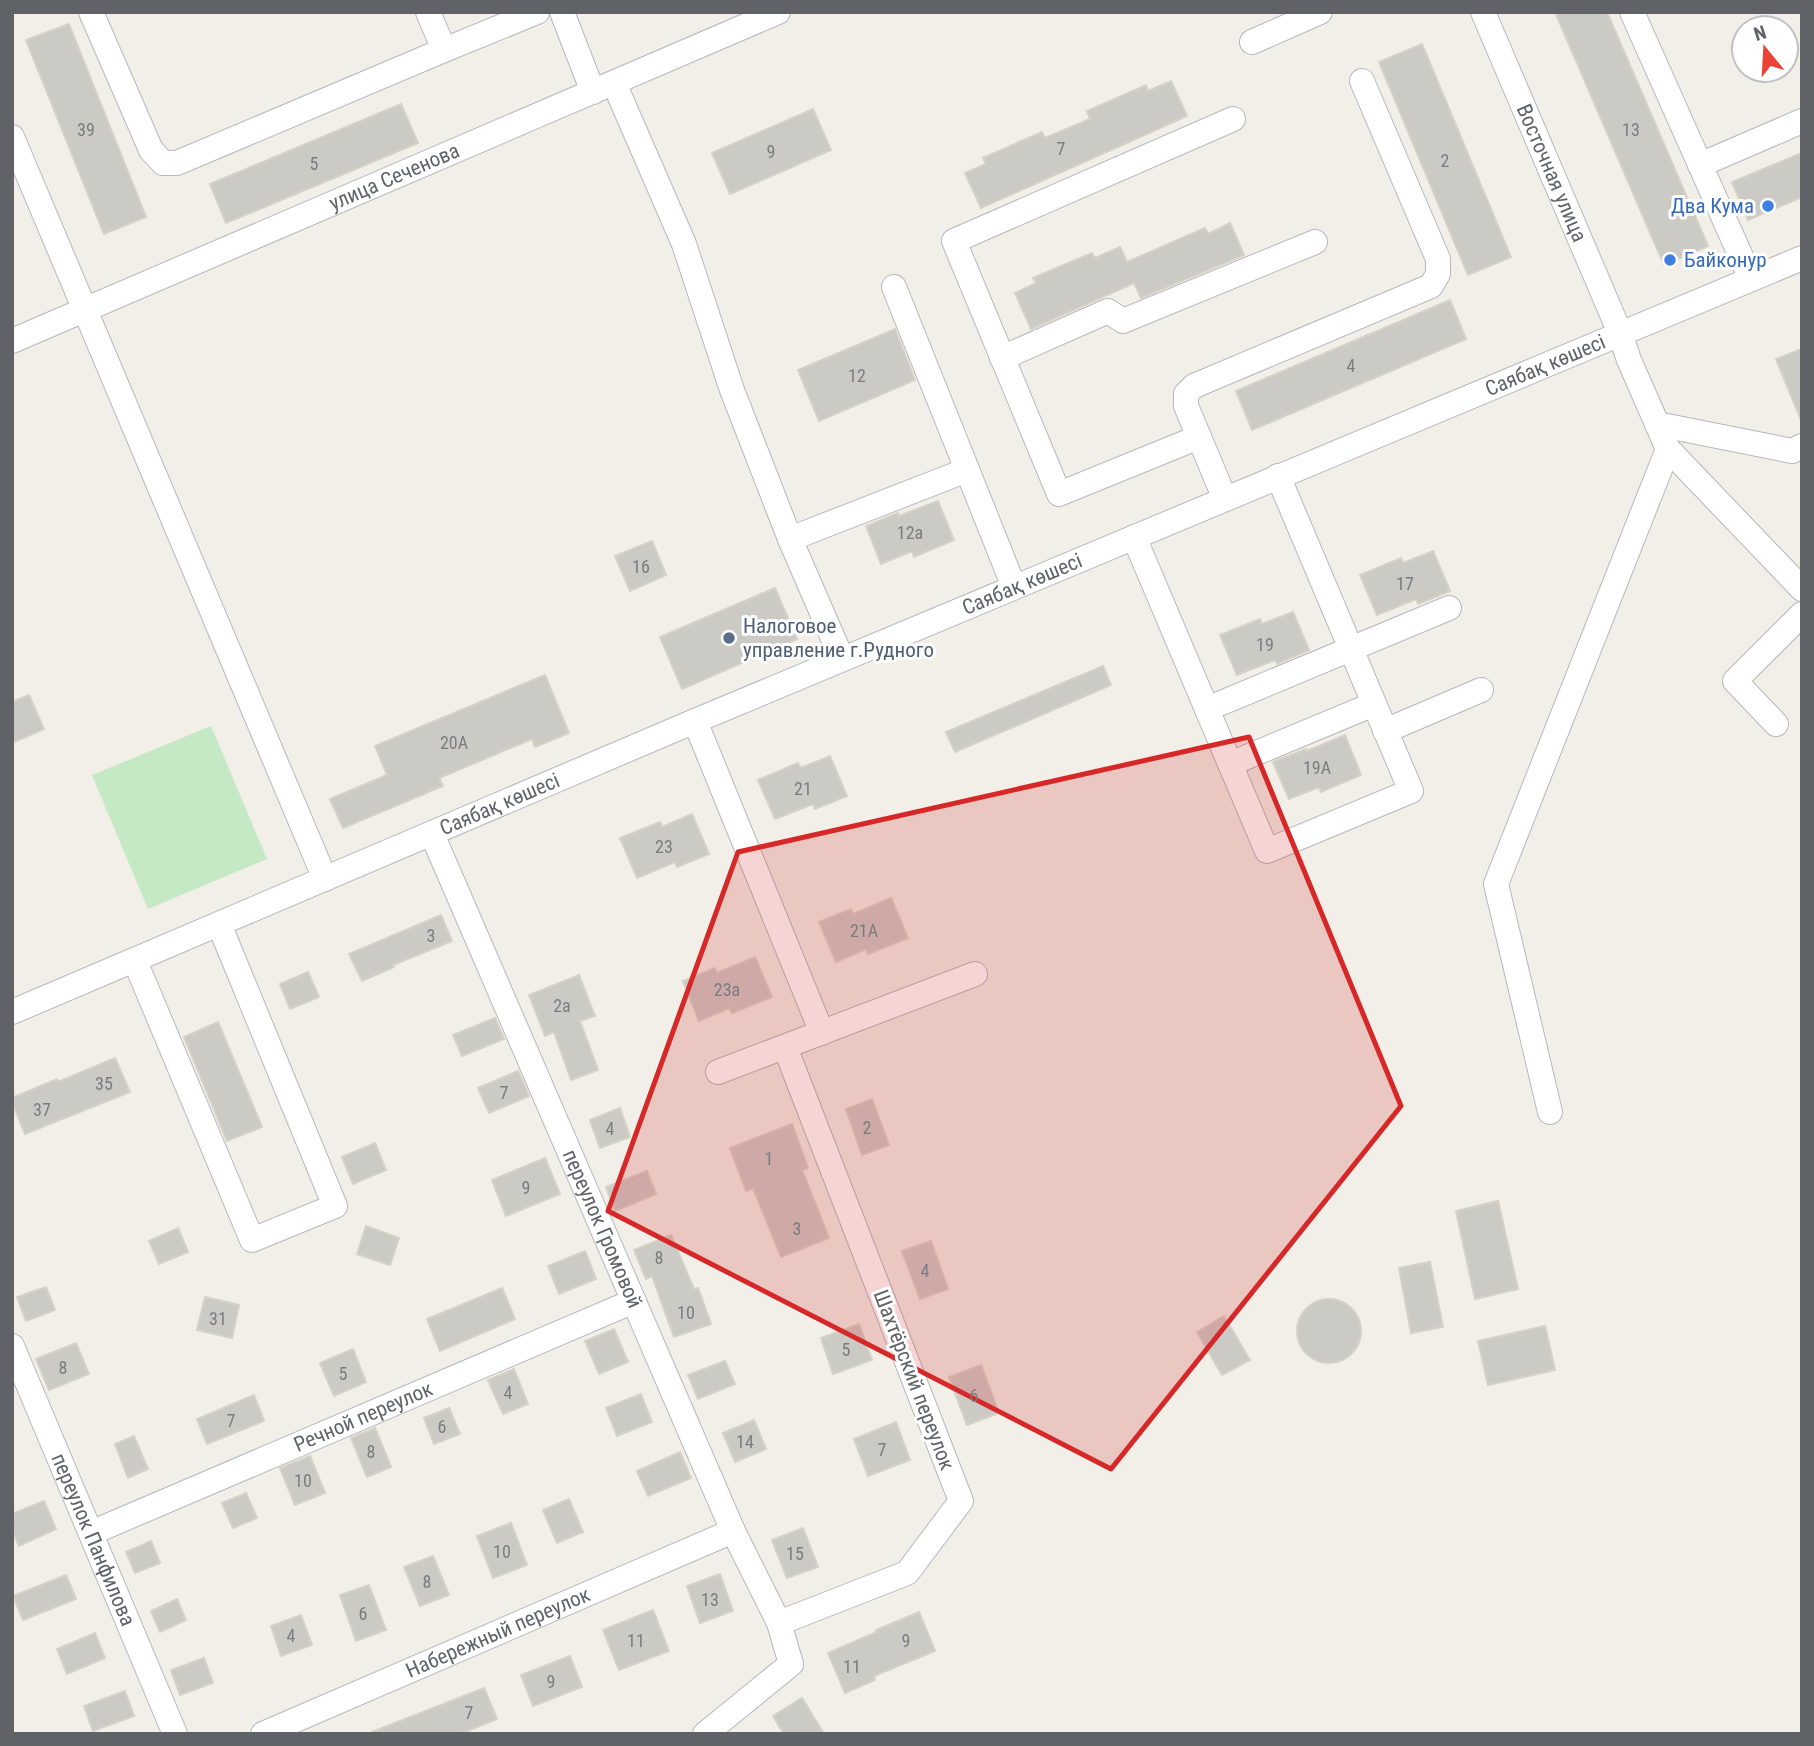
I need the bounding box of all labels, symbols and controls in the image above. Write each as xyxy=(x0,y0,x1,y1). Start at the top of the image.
north arrow xyxy=(1730,14,1800,84)
text: N xyxy=(1751,21,1769,46)
street label: Восточная улица xyxy=(1512,100,1592,245)
house number: 39 xyxy=(77,119,95,140)
house number: 13 xyxy=(1622,119,1640,140)
street label: улица Сеченова xyxy=(326,138,463,215)
house number: 7 xyxy=(1057,138,1066,159)
house number: 9 xyxy=(767,141,775,162)
house number: 2 xyxy=(1441,150,1450,171)
house number: 5 xyxy=(310,153,319,174)
place label: Два Кума xyxy=(1671,194,1754,218)
marker: Два Кума xyxy=(1760,198,1776,214)
place label: Байконур xyxy=(1684,248,1767,272)
marker: Байконур xyxy=(1662,252,1678,268)
street label: Саябақ көшесі xyxy=(1482,330,1609,401)
house number: 4 xyxy=(1347,355,1356,376)
house number: 12 xyxy=(848,365,866,386)
house number: 12а xyxy=(897,522,923,543)
street label: Саябақ көшесі xyxy=(959,548,1086,620)
house number: 16 xyxy=(632,556,650,577)
house number: 17 xyxy=(1396,573,1414,594)
place label: Налоговое управление г.Рудного xyxy=(743,614,934,662)
marker: Налоговое управление г.Рудного xyxy=(721,630,737,646)
house number: 19 xyxy=(1256,634,1274,655)
house number: 20А xyxy=(440,732,469,753)
house number: 19А xyxy=(1303,757,1332,778)
street label: Саябақ көшесі xyxy=(436,768,563,840)
house number: 21 xyxy=(794,778,812,799)
house number: 23 xyxy=(655,836,673,857)
house number: 21А xyxy=(850,920,879,941)
house number: 3 xyxy=(427,925,435,946)
house number: 23а xyxy=(714,979,740,1000)
house number: 2а xyxy=(553,995,571,1016)
house number: 35 xyxy=(95,1073,113,1094)
house number: 7 xyxy=(500,1082,509,1103)
house number: 37 xyxy=(33,1099,51,1120)
house number: 2 xyxy=(863,1117,872,1138)
house number: 4 xyxy=(606,1118,615,1139)
street label: переулок Громовой xyxy=(558,1146,647,1312)
house number: 1 xyxy=(765,1148,773,1169)
house number: 9 xyxy=(522,1177,530,1198)
house number: 3 xyxy=(793,1218,801,1239)
house number: 8 xyxy=(655,1247,663,1268)
house number: 4 xyxy=(921,1260,930,1281)
street label: Шахтёрский переулок xyxy=(869,1287,959,1473)
house number: 10 xyxy=(677,1302,695,1323)
house number: 31 xyxy=(209,1308,227,1329)
house number: 5 xyxy=(842,1339,851,1360)
house number: 8 xyxy=(59,1357,67,1378)
house number: 5 xyxy=(339,1363,348,1384)
street label: Речной переулок xyxy=(290,1376,436,1457)
house number: 4 xyxy=(504,1382,513,1403)
house number: 6 xyxy=(970,1385,978,1406)
house number: 7 xyxy=(227,1410,236,1431)
house number: 6 xyxy=(438,1416,446,1437)
house number: 14 xyxy=(736,1431,754,1452)
house number: 7 xyxy=(878,1439,887,1460)
house number: 8 xyxy=(367,1441,375,1462)
street label: переулок Панфилова xyxy=(46,1450,140,1629)
house number: 10 xyxy=(294,1470,312,1491)
house number: 10 xyxy=(493,1541,511,1562)
house number: 15 xyxy=(786,1543,804,1564)
house number: 8 xyxy=(423,1571,431,1592)
street label: Набережный переулок xyxy=(402,1582,594,1683)
house number: 13 xyxy=(701,1589,719,1610)
house number: 6 xyxy=(359,1603,367,1624)
house number: 4 xyxy=(287,1625,296,1646)
house number: 11 xyxy=(627,1630,645,1651)
house number: 9 xyxy=(902,1630,910,1651)
house number: 11 xyxy=(843,1656,861,1677)
house number: 9 xyxy=(547,1671,555,1692)
house number: 7 xyxy=(465,1702,474,1723)

